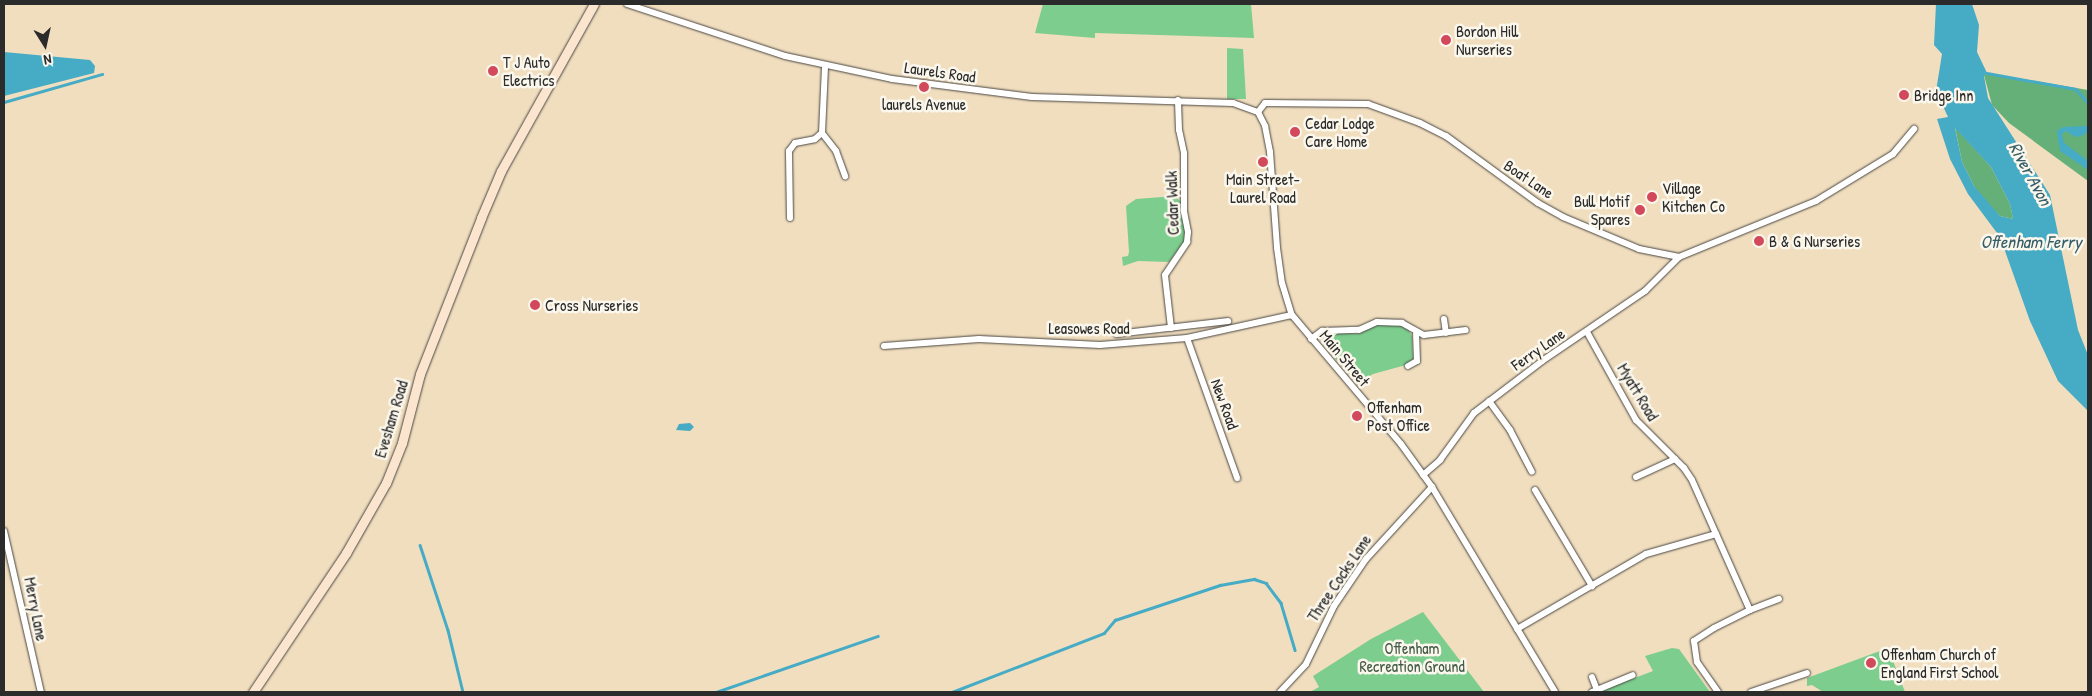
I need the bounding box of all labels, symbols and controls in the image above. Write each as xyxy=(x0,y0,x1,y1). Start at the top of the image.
north arrow xyxy=(20,20,70,70)
place label: Bordon Hill Nurseries xyxy=(1456,21,1518,59)
marker: Bordon Hill Nurseries xyxy=(1440,34,1452,46)
text: N xyxy=(42,50,53,70)
place label: T J Auto Electrics xyxy=(503,52,555,90)
street label: Laurels Road xyxy=(903,58,977,86)
marker: T J Auto Electrics xyxy=(487,65,499,77)
marker: laurels Avenue xyxy=(918,81,930,93)
place label: Bridge Inn xyxy=(1914,85,1973,105)
marker: Bridge Inn xyxy=(1898,89,1910,101)
place label: laurels Avenue xyxy=(882,94,966,114)
place label: Cedar Lodge Care Home xyxy=(1305,113,1375,151)
marker: Cedar Lodge Care Home xyxy=(1289,126,1301,138)
water label: River Avon xyxy=(2004,139,2056,209)
street label: Boat Lane xyxy=(1500,155,1558,203)
marker: Main Street- Laurel Road xyxy=(1257,156,1269,168)
place label: Main Street- Laurel Road xyxy=(1226,169,1300,207)
street label: Cedar Walk xyxy=(1161,170,1183,236)
place label: Village Kitchen Co xyxy=(1662,178,1725,216)
place label: Bull Motif Spares xyxy=(1574,191,1630,229)
marker: Village Kitchen Co xyxy=(1646,191,1658,203)
marker: Bull Motif Spares xyxy=(1634,204,1646,216)
place label: B & G Nurseries xyxy=(1769,231,1860,251)
water label: Offenham Ferry xyxy=(1980,231,2082,253)
marker: B & G Nurseries xyxy=(1753,235,1765,247)
place label: Cross Nurseries xyxy=(545,295,638,315)
marker: Cross Nurseries xyxy=(529,299,541,311)
street label: Leasowes Road xyxy=(1048,318,1130,338)
street label: Ferry Lane xyxy=(1508,324,1568,374)
street label: Main Street xyxy=(1316,326,1374,390)
street label: Myatt Road xyxy=(1613,360,1663,424)
street label: New Road xyxy=(1207,376,1243,432)
street label: Evesham Road xyxy=(370,378,412,460)
place label: Offenham Post Office xyxy=(1367,397,1430,435)
marker: Offenham Post Office xyxy=(1351,410,1363,422)
street label: Three Cocks Lane xyxy=(1303,531,1375,625)
street label: Merry Lane xyxy=(20,576,52,642)
park label: Offenham Recreation Ground xyxy=(1359,638,1465,676)
place label: Offenham Church of England First School xyxy=(1881,644,1999,682)
marker: Offenham Church of England First School xyxy=(1865,657,1877,669)

